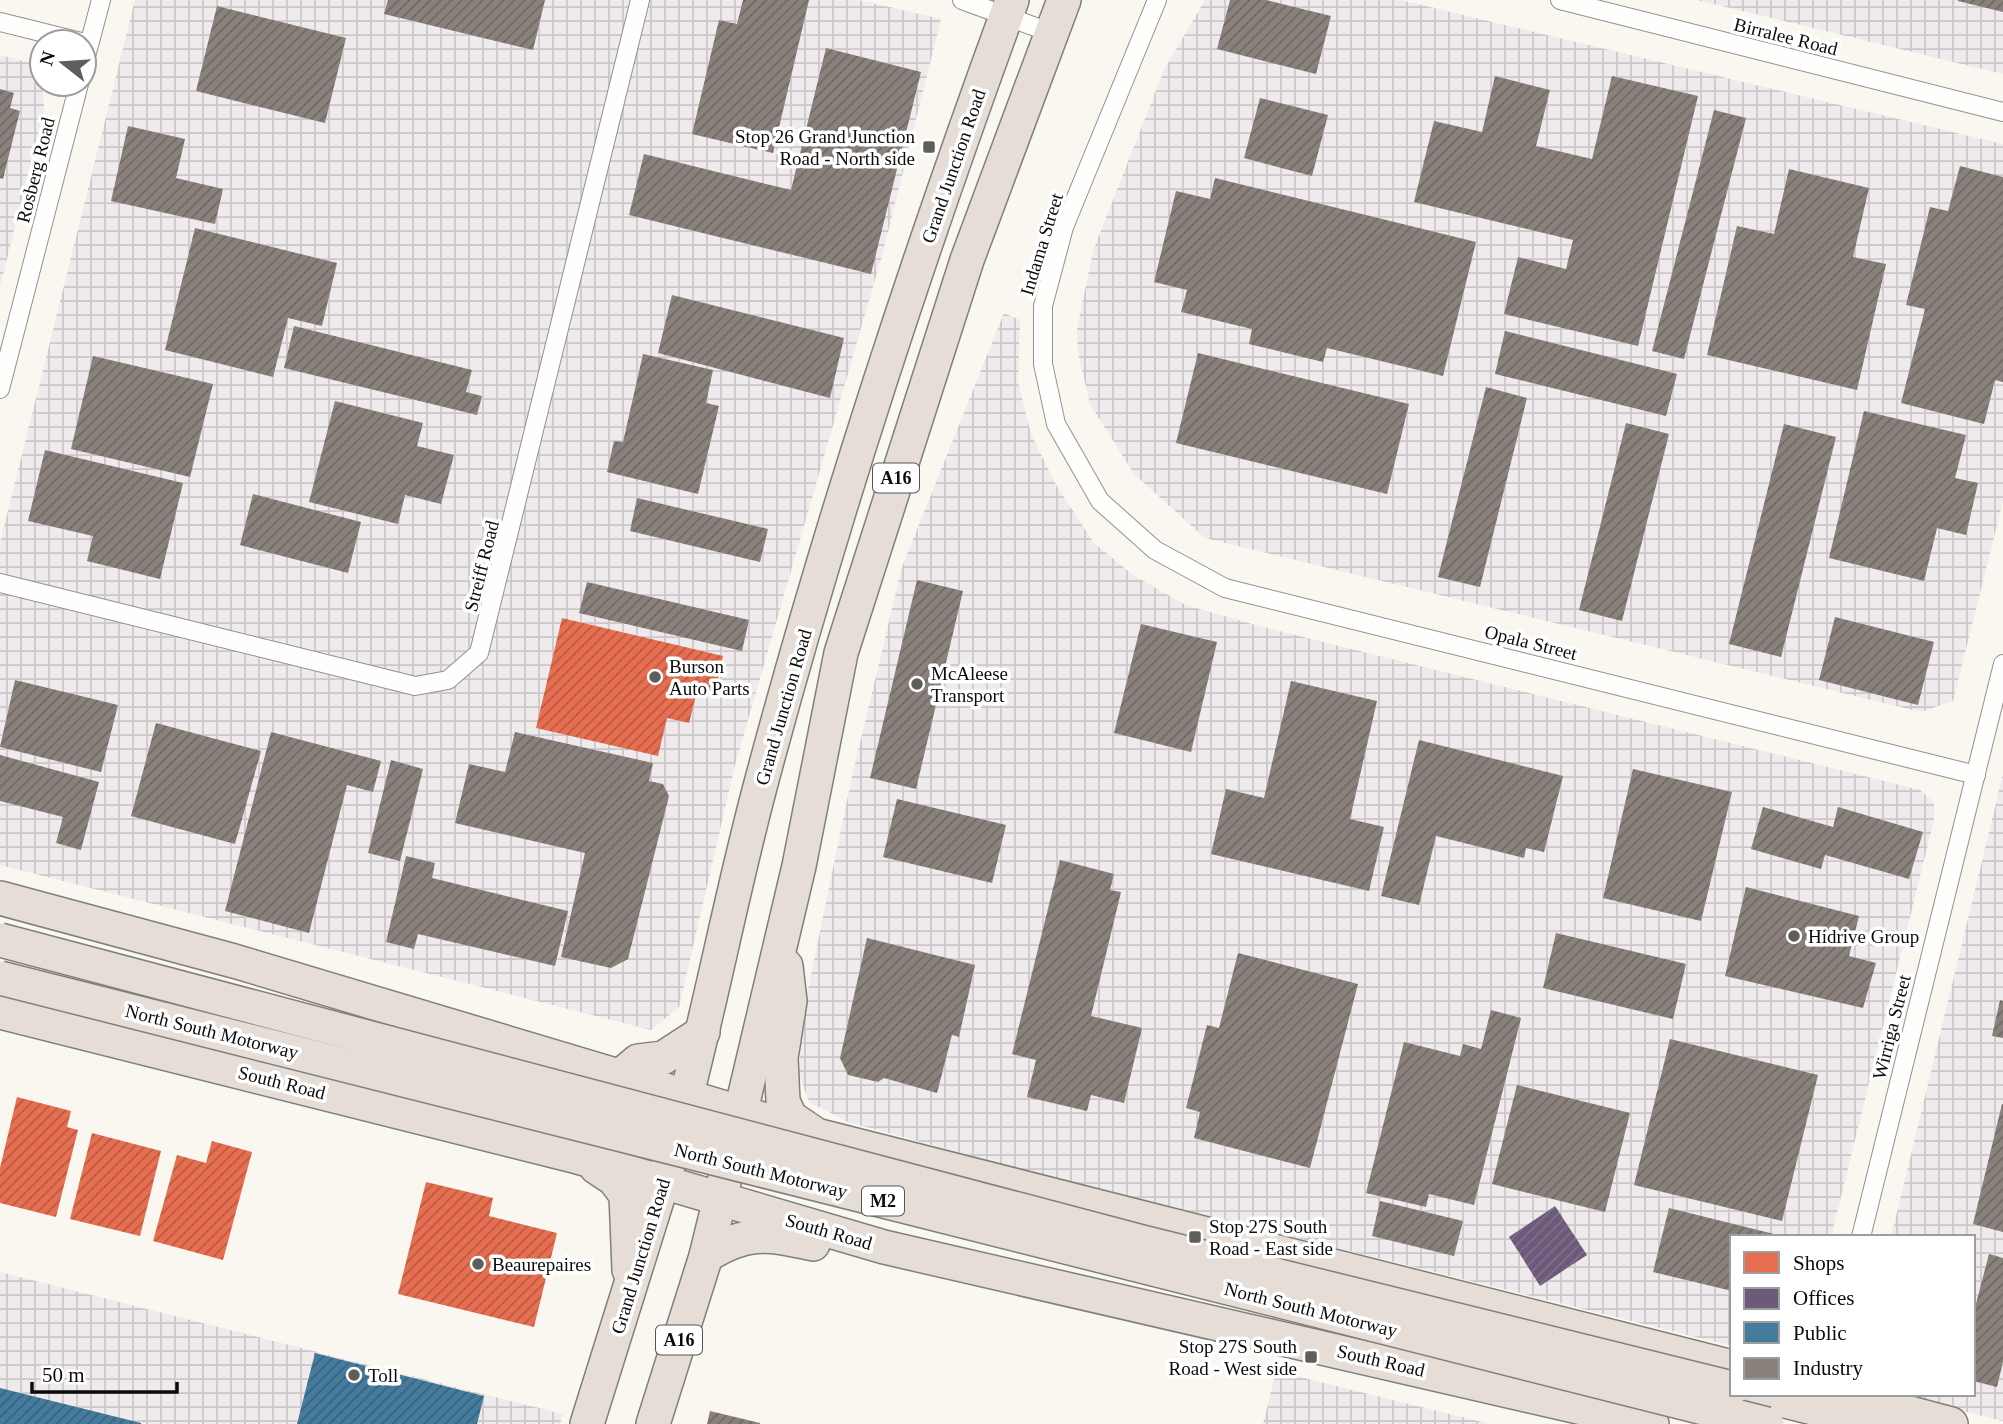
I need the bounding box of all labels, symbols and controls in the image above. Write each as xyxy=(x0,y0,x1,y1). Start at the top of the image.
street label: Birralee Road xyxy=(1732,13,1840,60)
north arrow xyxy=(28,28,98,98)
text: N xyxy=(35,48,59,68)
street label: Grand Junction Road xyxy=(917,86,990,246)
street label: Rosberg Road xyxy=(12,115,59,225)
place label: Stop 26 Grand Junction Road - North side xyxy=(735,126,915,169)
marker: Stop 26 Grand Junction Road - North side xyxy=(921,139,937,155)
street label: Indama Street xyxy=(1016,190,1067,298)
road number: A16 xyxy=(873,464,919,492)
street label: Streiff Road xyxy=(460,518,503,614)
street label: Opala Street xyxy=(1483,621,1580,664)
street label: Grand Junction Road xyxy=(751,626,816,788)
place label: Burson Auto Parts xyxy=(669,656,750,699)
place label: McAleese Transport xyxy=(931,663,1008,706)
marker: Burson Auto Parts xyxy=(647,669,663,685)
marker: McAleese Transport xyxy=(909,676,925,692)
place label: Hidrive Group xyxy=(1808,926,1919,947)
marker: Hidrive Group xyxy=(1786,928,1802,944)
street label: Wirriga Street xyxy=(1868,972,1915,1082)
street label: North South Motorway xyxy=(123,1000,301,1063)
street label: South Road xyxy=(236,1062,328,1104)
street label: North South Motorway xyxy=(672,1139,850,1202)
street label: Grand Junction Road xyxy=(607,1175,674,1336)
road number: M2 xyxy=(862,1186,904,1216)
street label: South Road xyxy=(783,1209,875,1254)
place label: Stop 27S South Road - East side xyxy=(1209,1216,1333,1259)
marker: Stop 27S South Road - East side xyxy=(1187,1229,1203,1245)
legend xyxy=(1730,1235,1975,1396)
text: Shops xyxy=(1793,1251,1844,1275)
place label: Beaurepaires xyxy=(492,1254,591,1275)
marker: Beaurepaires xyxy=(470,1256,486,1272)
street label: North South Motorway xyxy=(1222,1278,1400,1341)
text: Offices xyxy=(1793,1286,1854,1310)
text: Public xyxy=(1793,1321,1847,1345)
road number: A16 xyxy=(656,1325,702,1354)
place label: Stop 27S South Road - West side xyxy=(1169,1336,1297,1379)
street label: South Road xyxy=(1335,1340,1427,1381)
marker: Stop 27S South Road - West side xyxy=(1303,1349,1319,1365)
scale bar xyxy=(32,1350,177,1394)
text: Industry xyxy=(1793,1356,1863,1380)
text: 50 m xyxy=(42,1363,85,1387)
place label: Toll xyxy=(368,1365,398,1386)
marker: Toll xyxy=(346,1367,362,1383)

